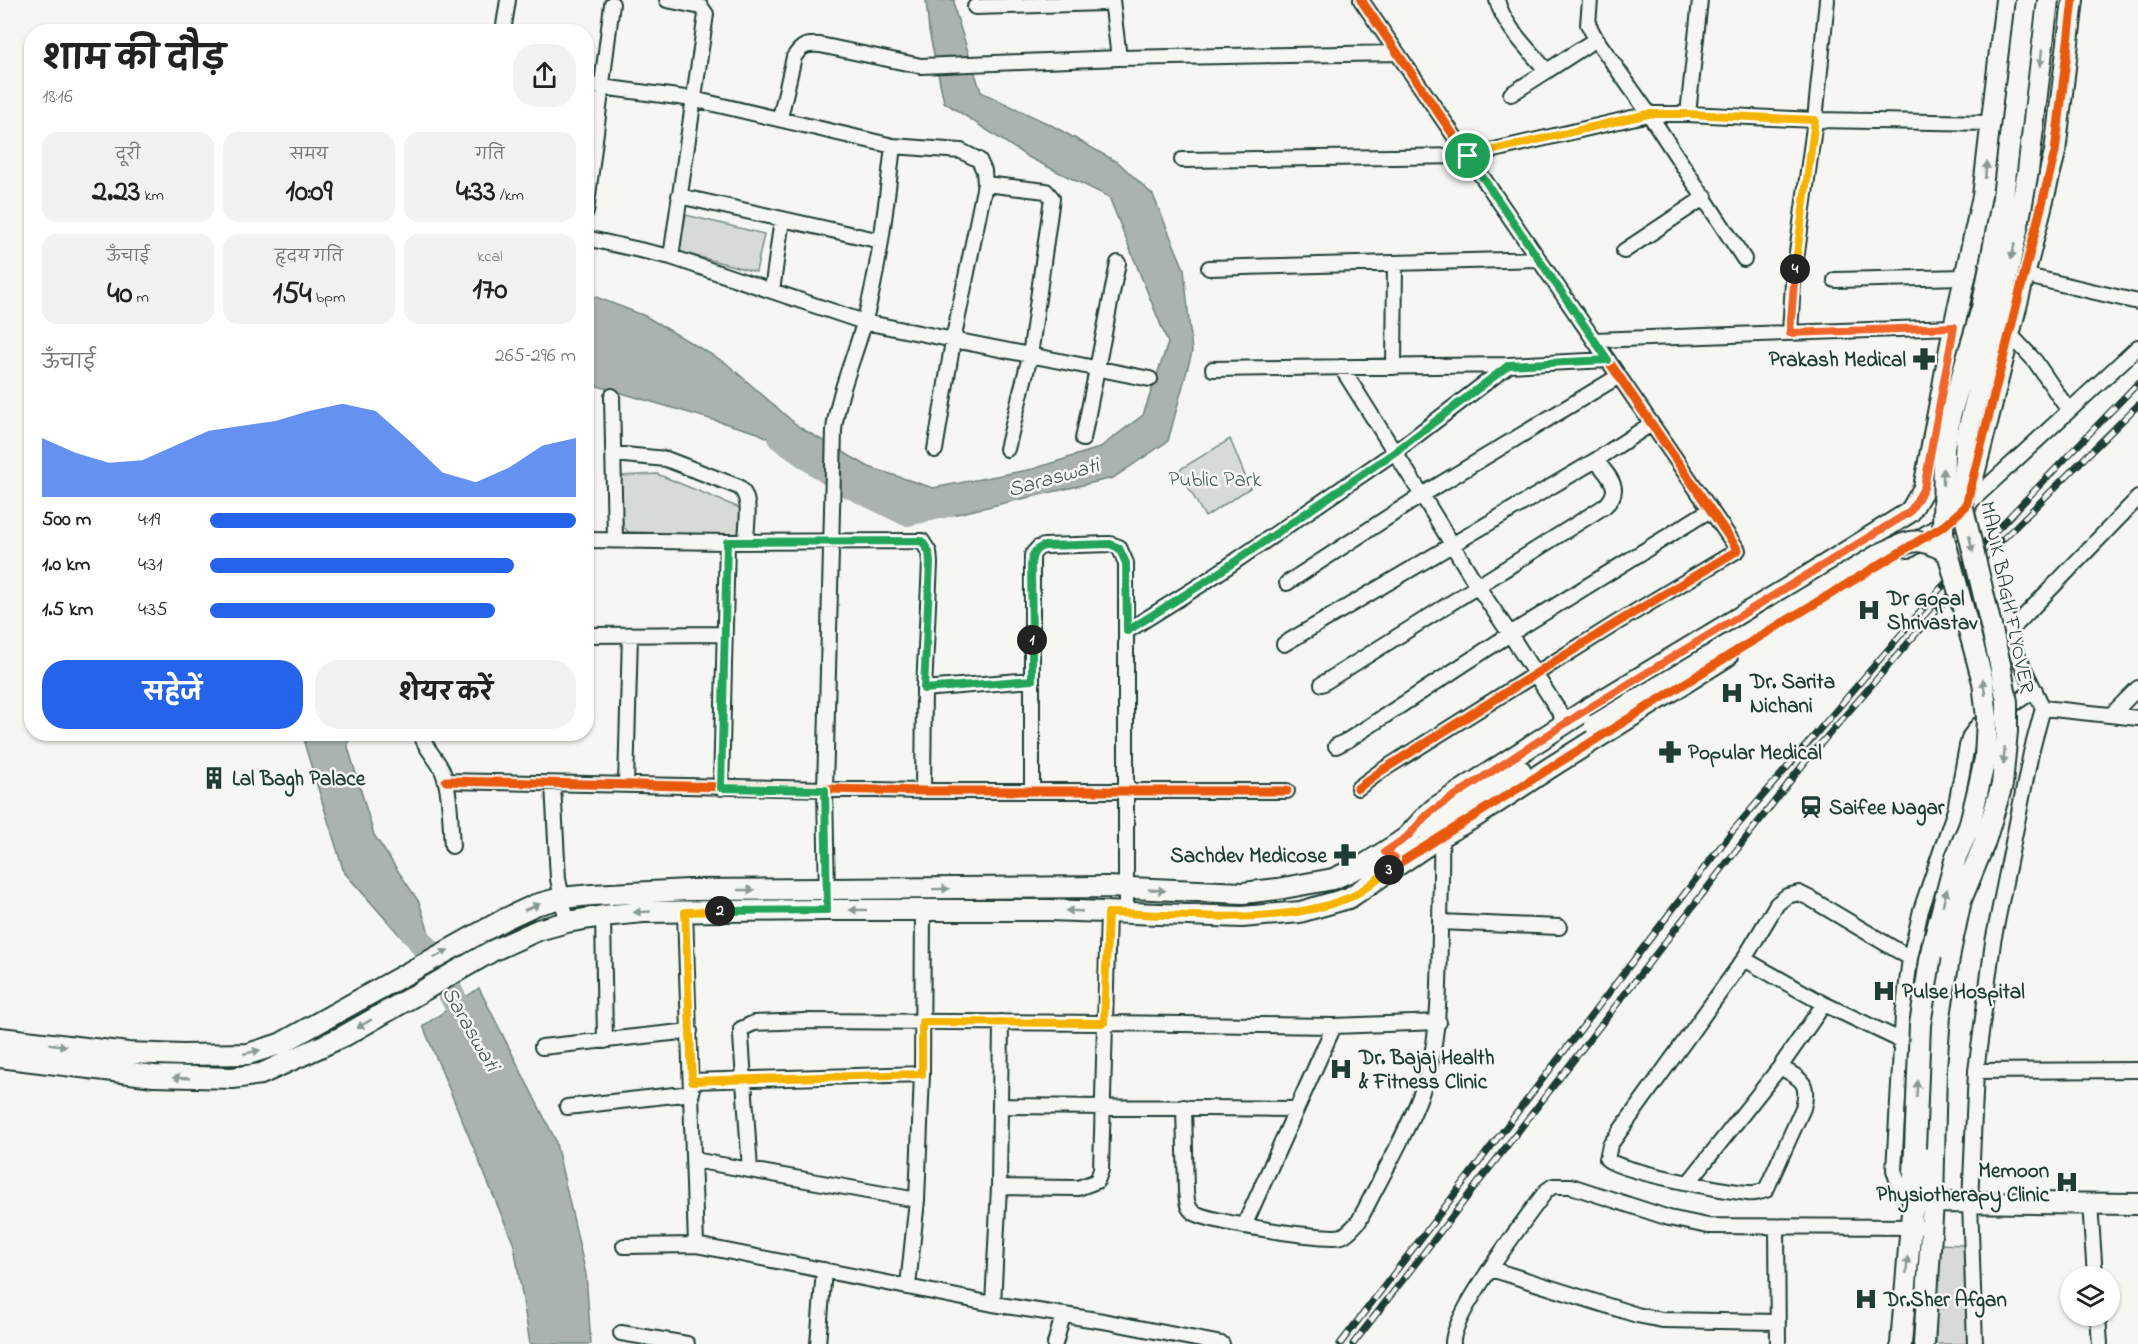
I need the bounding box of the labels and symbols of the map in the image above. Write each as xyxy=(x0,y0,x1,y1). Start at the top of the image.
one-way arrow xyxy=(2037,49,2046,68)
pin xyxy=(1442,130,1493,181)
one-way arrow xyxy=(1981,160,1991,179)
one-way arrow xyxy=(2007,242,2017,260)
pin: 4 xyxy=(1780,254,1810,284)
place label: Prakash Medical xyxy=(1769,346,1906,376)
pharmacy icon: Prakash Medical xyxy=(1911,346,1937,372)
water label: Saraswati xyxy=(1004,450,1105,507)
park label: Public Park xyxy=(1168,466,1262,496)
one-way arrow xyxy=(1938,467,1948,486)
street label: MANIK BAGH FLYOVER xyxy=(1971,499,2041,697)
one-way arrow xyxy=(1967,535,1977,553)
place label: Dr Gopal Shrivastav xyxy=(1886,585,1978,639)
hospital icon: Dr Gopal Shrivastav xyxy=(1856,597,1882,623)
pin: 1 xyxy=(1017,625,1047,655)
place label: Dr. Sarita Nichani xyxy=(1749,668,1835,722)
one-way arrow xyxy=(1979,678,1988,697)
hospital icon: Dr. Sarita Nichani xyxy=(1719,680,1745,706)
pharmacy icon: Popular Medical xyxy=(1657,739,1683,765)
place label: Popular Medical xyxy=(1688,739,1822,769)
one-way arrow xyxy=(1999,746,2009,765)
building icon: Lal Bagh Palace xyxy=(201,765,227,791)
place label: Lal Bagh Palace xyxy=(232,765,366,797)
station icon: Saifee Nagar xyxy=(1798,794,1824,820)
place label: Saifee Nagar xyxy=(1829,794,1945,826)
place label: Sachdev Medicose xyxy=(1170,842,1328,872)
pharmacy icon: Sachdev Medicose xyxy=(1332,842,1358,868)
pin: 3 xyxy=(1374,855,1404,885)
one-way arrow xyxy=(931,884,950,894)
one-way arrow xyxy=(736,885,755,895)
one-way arrow xyxy=(1147,885,1166,894)
one-way arrow xyxy=(1941,888,1951,906)
pin: 2 xyxy=(705,896,735,926)
one-way arrow xyxy=(523,902,541,912)
one-way arrow xyxy=(849,905,868,915)
one-way arrow xyxy=(1065,906,1084,916)
one-way arrow xyxy=(633,908,652,917)
one-way arrow xyxy=(432,949,449,959)
hospital icon: Pulse Hospital xyxy=(1871,978,1897,1004)
place label: Pulse Hospital xyxy=(1902,978,2025,1008)
water label: Saraswati xyxy=(432,981,508,1080)
one-way arrow xyxy=(355,1019,372,1029)
one-way arrow xyxy=(49,1040,68,1050)
place label: Dr. Bajaj Health & Fitness Clinic xyxy=(1358,1044,1494,1098)
one-way arrow xyxy=(243,1046,261,1056)
hospital icon: Dr. Bajaj Health & Fitness Clinic xyxy=(1328,1056,1354,1082)
one-way arrow xyxy=(171,1073,190,1082)
one-way arrow xyxy=(1913,1080,1922,1099)
place label: Memoon Physiotherapy Clinic xyxy=(1876,1157,2050,1213)
hospital icon: Memoon Physiotherapy Clinic xyxy=(2054,1169,2080,1195)
one-way arrow xyxy=(1902,1255,1912,1274)
hospital icon: Dr.Sher Afgan xyxy=(1853,1286,1879,1312)
place label: Dr.Sher Afgan xyxy=(1883,1286,2007,1318)

